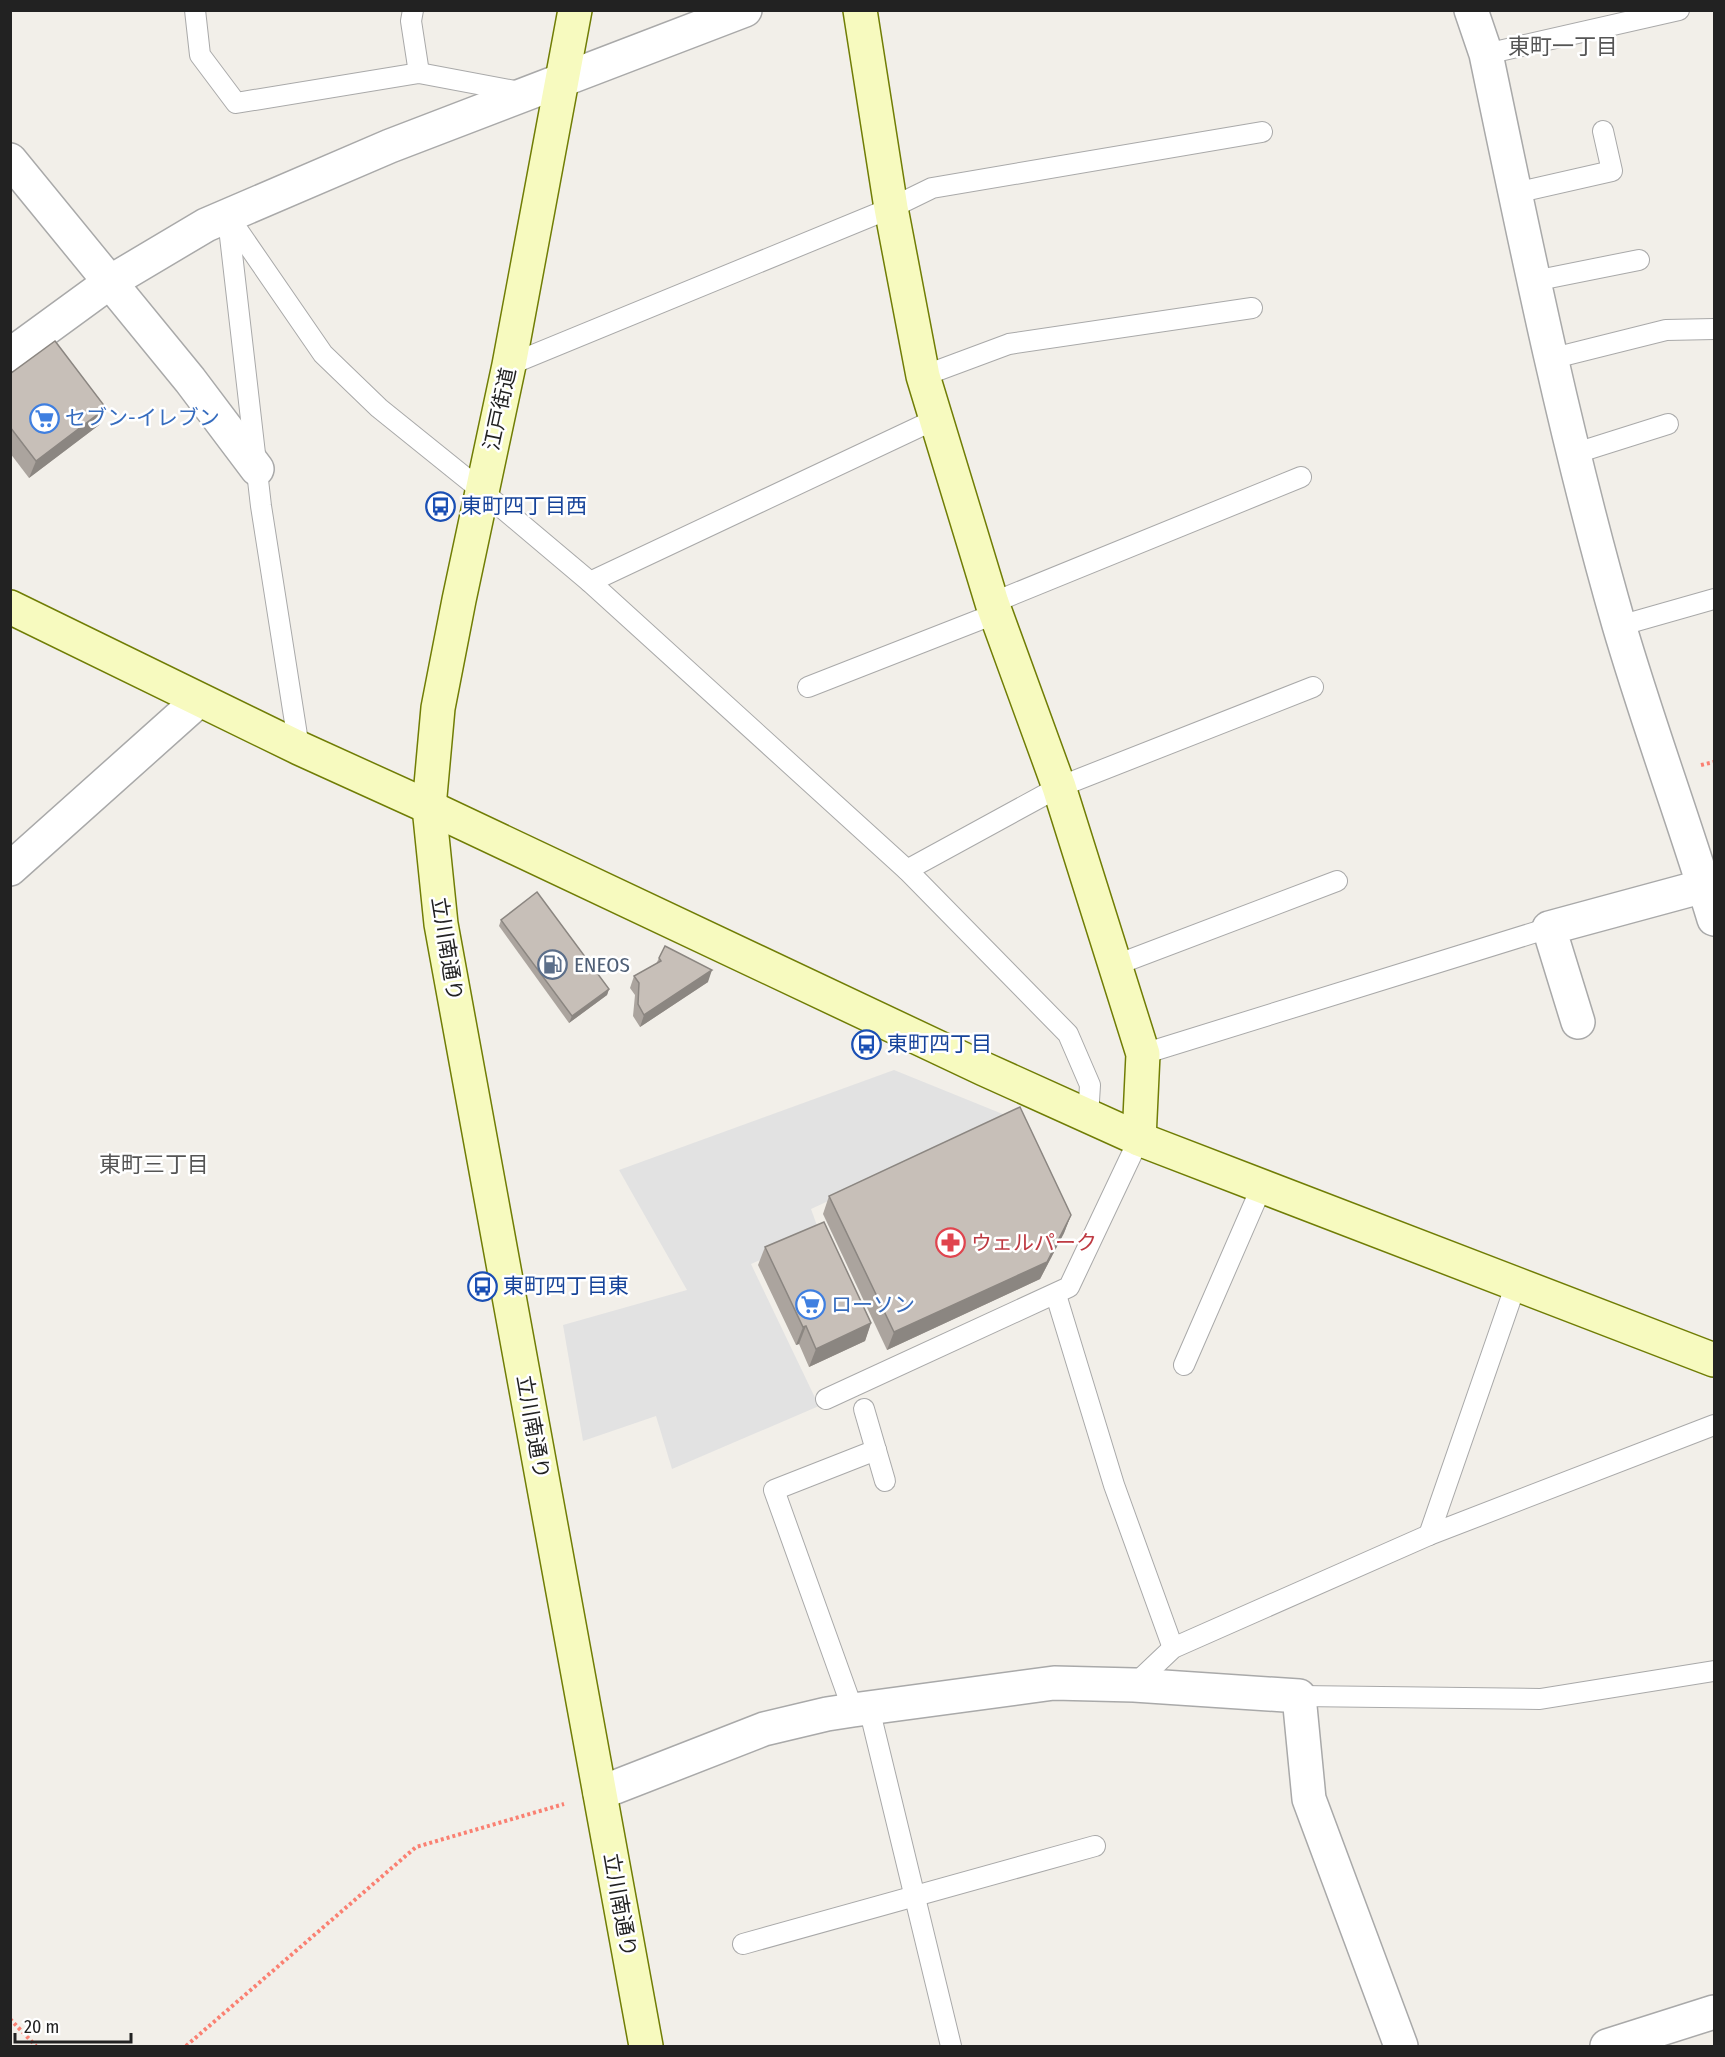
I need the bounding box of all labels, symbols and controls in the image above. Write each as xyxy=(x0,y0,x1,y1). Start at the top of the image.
district label: 東町一丁目 xyxy=(1508,33,1618,60)
street label: 江戸街道 xyxy=(479,365,521,453)
supermarket icon: セブン-イレブン xyxy=(28,402,60,434)
place label: セブン-イレブン xyxy=(65,405,220,431)
bus stop icon: 東町四丁目西 xyxy=(424,490,456,522)
place label: 東町四丁目西 xyxy=(461,493,587,519)
street label: 立川南通り xyxy=(426,895,468,1003)
fuel station icon: ENEOS xyxy=(537,949,569,981)
place label: ENEOS xyxy=(574,952,630,978)
bus stop icon: 東町四丁目 xyxy=(850,1028,882,1060)
place label: 東町四丁目 xyxy=(887,1031,992,1057)
district label: 東町三丁目 xyxy=(99,1151,209,1178)
pharmacy icon: ウェルパーク xyxy=(934,1227,966,1259)
place label: ウェルパーク xyxy=(971,1230,1097,1256)
bus stop icon: 東町四丁目東 xyxy=(466,1270,498,1302)
place label: 東町四丁目東 xyxy=(503,1273,629,1299)
supermarket icon: ローソン xyxy=(794,1289,826,1321)
place label: ローソン xyxy=(831,1292,915,1318)
street label: 立川南通り xyxy=(511,1373,555,1481)
street label: 立川南通り xyxy=(598,1851,642,1959)
scale bar xyxy=(15,2006,130,2044)
text: 20 m xyxy=(24,2016,59,2038)

